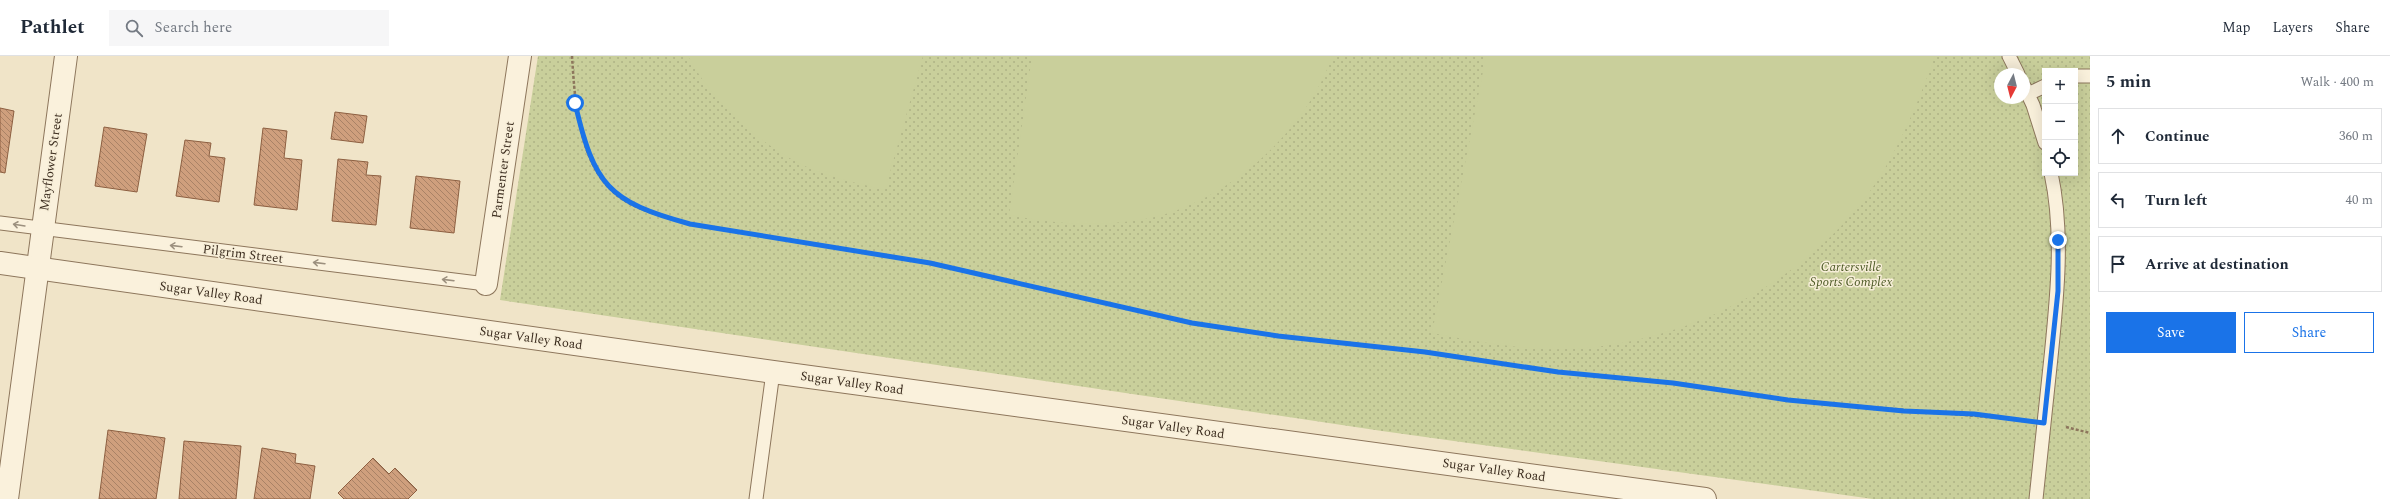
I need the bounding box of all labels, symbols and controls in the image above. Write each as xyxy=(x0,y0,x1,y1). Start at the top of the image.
search box xyxy=(109,10,389,46)
text: Pathlet xyxy=(20,13,85,42)
text: Search here xyxy=(155,16,232,39)
icon: search xyxy=(123,17,145,39)
text: Map xyxy=(2222,17,2251,38)
text: Layers xyxy=(2273,17,2313,38)
text: Share xyxy=(2335,17,2370,38)
north arrow xyxy=(1994,68,2030,104)
map controls xyxy=(2042,68,2078,176)
button: + xyxy=(2042,68,2078,104)
text: 5 min xyxy=(2106,69,2151,95)
text: Walk · 400 m xyxy=(2300,72,2374,92)
route start xyxy=(566,94,584,112)
button: − xyxy=(2042,104,2078,140)
street label: Mayflower Street xyxy=(34,111,68,212)
street label: Parmenter Street xyxy=(486,120,520,220)
icon: ahead xyxy=(2107,125,2129,147)
text: Continue xyxy=(2145,125,2210,148)
text: 360 m xyxy=(2339,126,2373,146)
button: locate xyxy=(2042,140,2078,176)
icon: left xyxy=(2107,189,2129,211)
text: Turn left xyxy=(2145,189,2207,212)
text: 40 m xyxy=(2346,190,2373,210)
one-way arrow xyxy=(13,221,26,229)
route end xyxy=(2049,231,2067,249)
street label: Pilgrim Street xyxy=(202,239,285,269)
one-way arrow xyxy=(170,242,183,249)
icon: arrive xyxy=(2107,253,2129,275)
text: Arrive at destination xyxy=(2145,253,2289,276)
park label: Cartersville Sports Complex xyxy=(1810,257,1892,292)
one-way arrow xyxy=(313,260,326,267)
street label: Sugar Valley Road xyxy=(158,276,264,310)
one-way arrow xyxy=(442,276,455,283)
button: Save xyxy=(2106,312,2236,353)
button: Share xyxy=(2244,312,2374,353)
street label: Sugar Valley Road xyxy=(478,321,584,355)
street label: Sugar Valley Road xyxy=(799,366,905,400)
street label: Sugar Valley Road xyxy=(1120,410,1226,444)
street label: Sugar Valley Road xyxy=(1441,453,1547,487)

